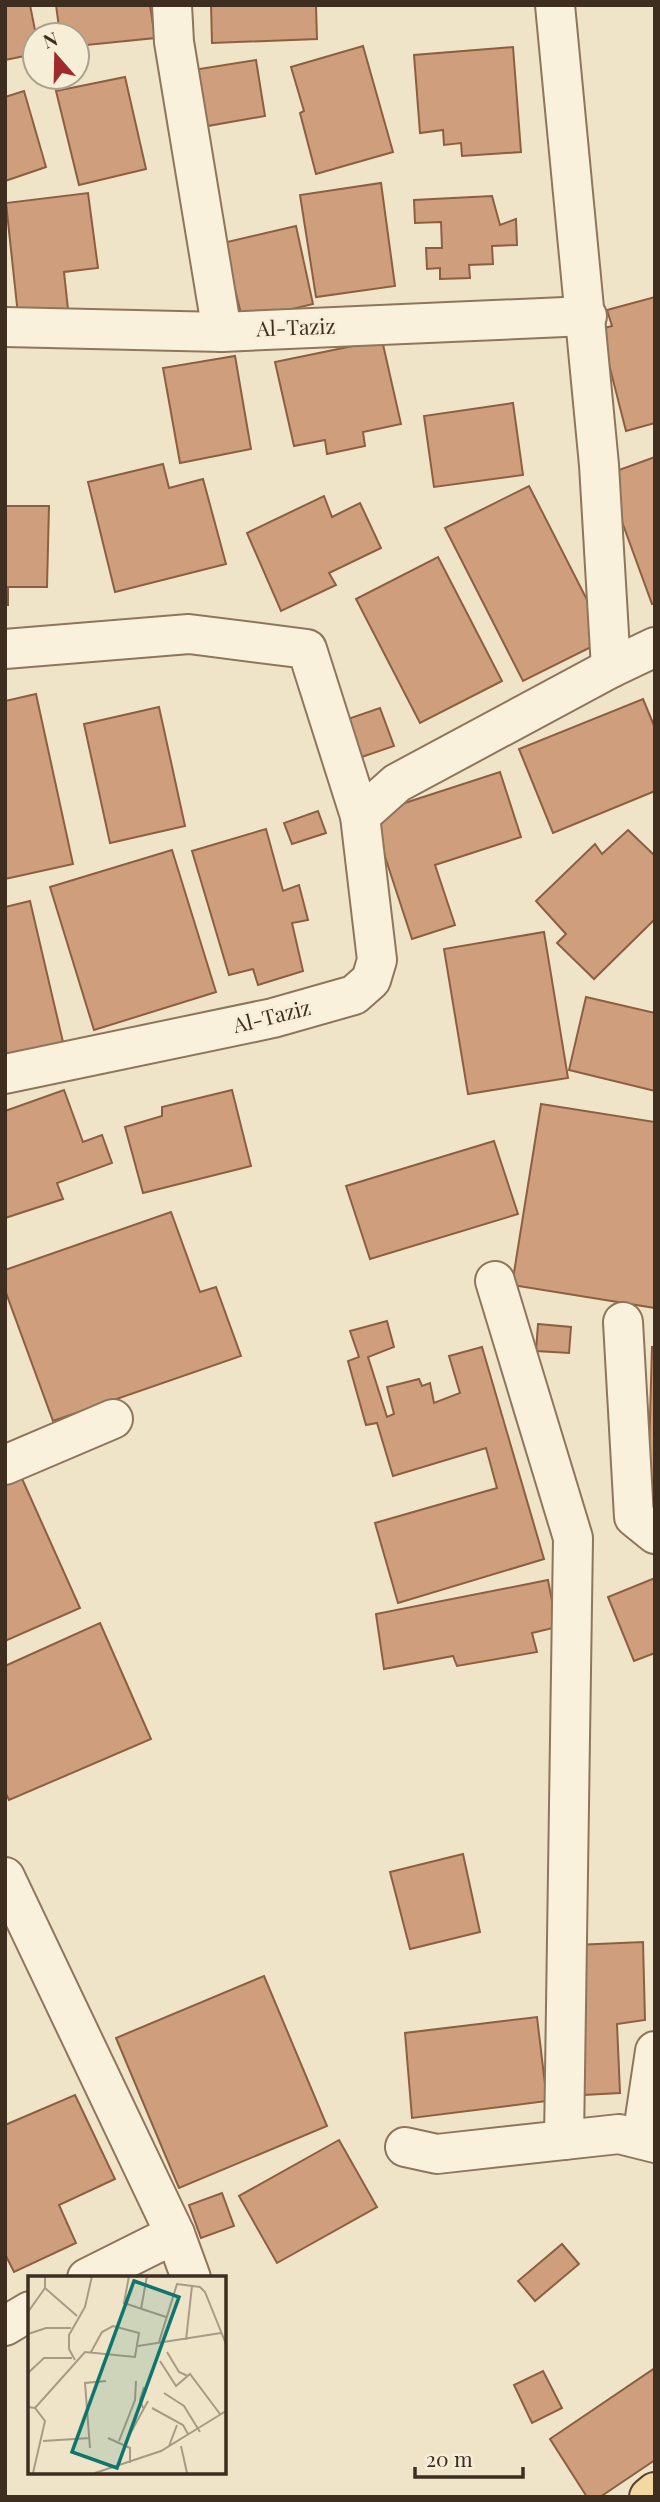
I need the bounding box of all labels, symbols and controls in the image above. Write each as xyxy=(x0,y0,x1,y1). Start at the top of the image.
north arrow xyxy=(21,21,91,91)
text: N xyxy=(39,24,61,54)
street label: Al-Taziz xyxy=(255,311,336,341)
street label: Al-Taziz xyxy=(229,992,313,1038)
inset map xyxy=(28,2276,226,2474)
scale bar xyxy=(415,2436,524,2480)
text: 20 m xyxy=(426,2444,473,2472)

